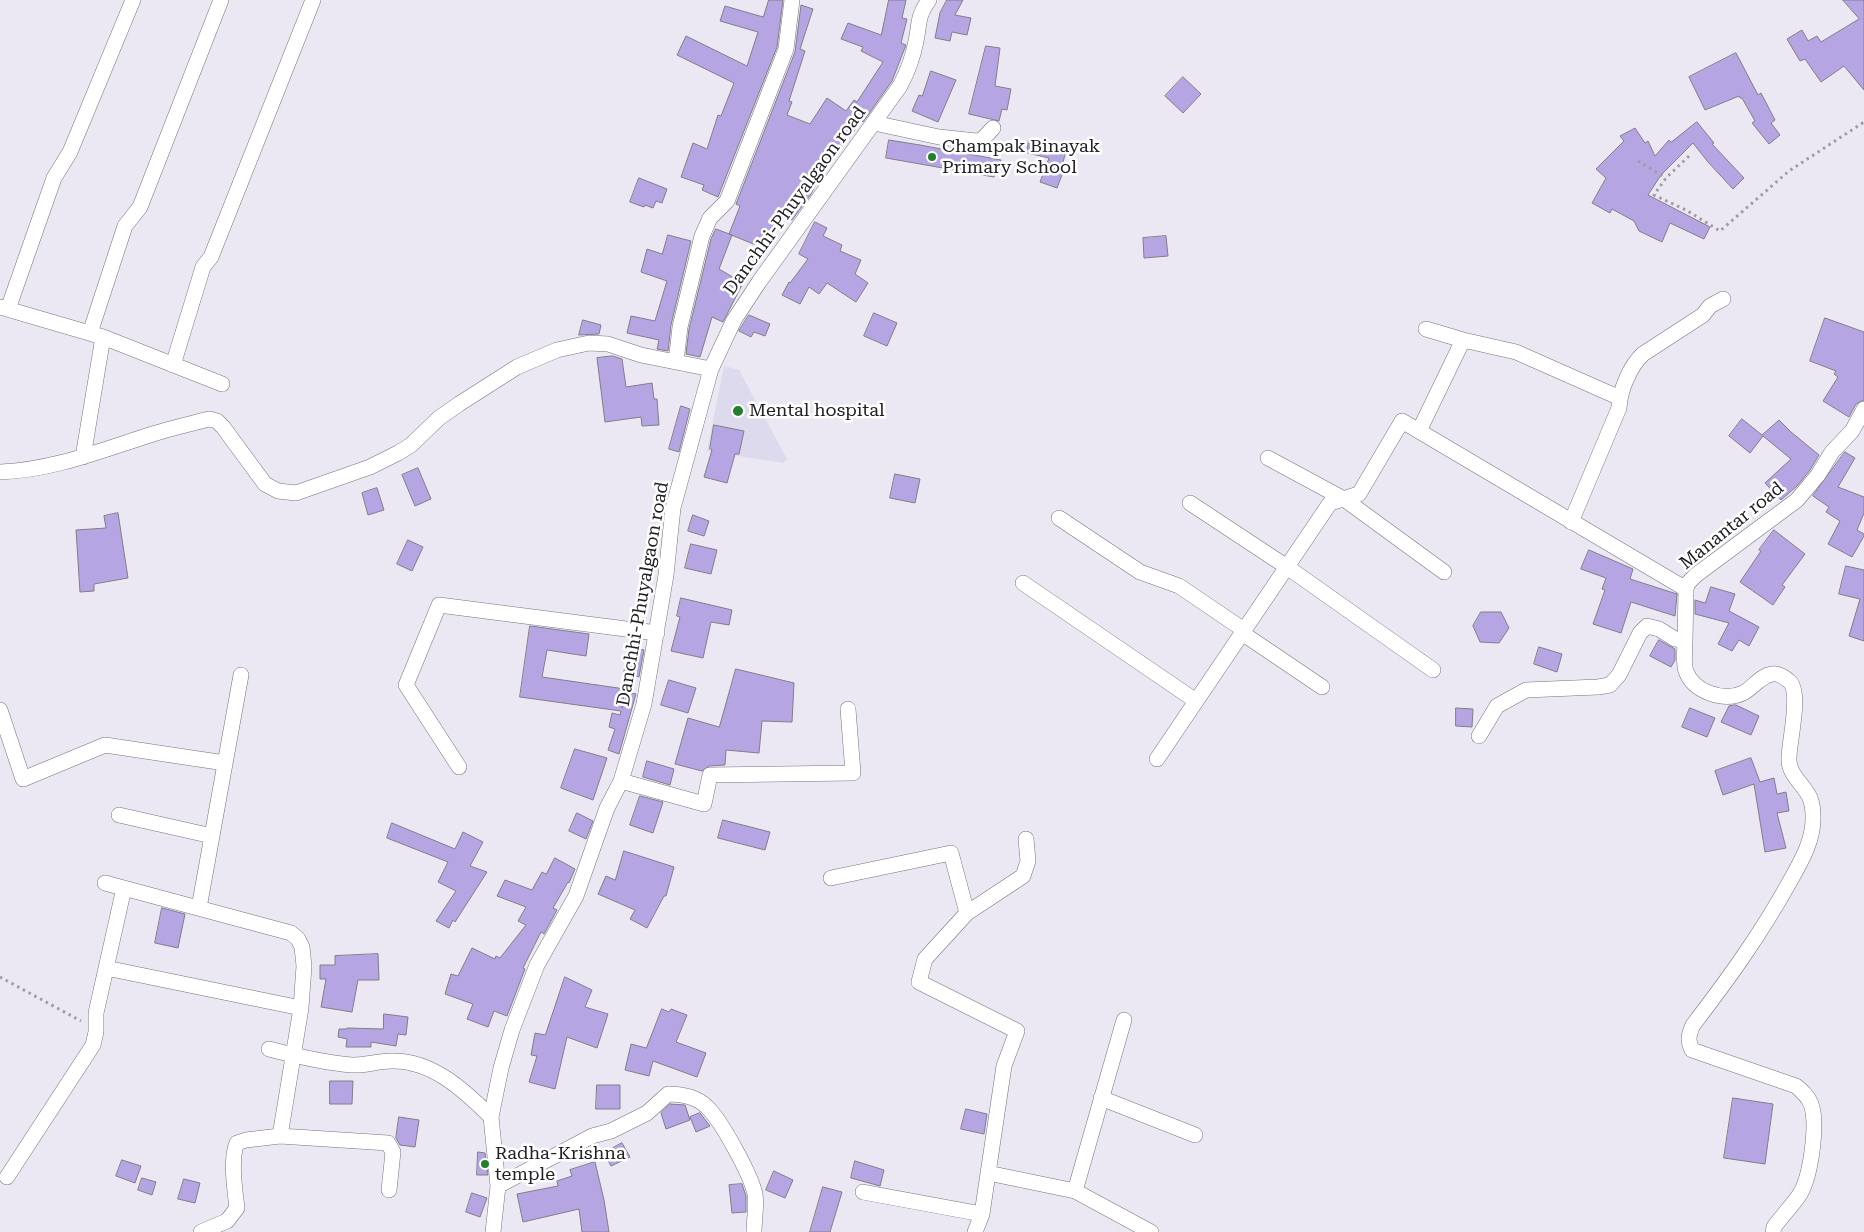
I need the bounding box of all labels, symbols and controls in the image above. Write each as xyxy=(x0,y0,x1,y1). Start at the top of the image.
street label: Danchhi-Phuyalgaon road xyxy=(719,103,871,299)
place label: Champak Binayak Primary School xyxy=(942,136,1100,178)
marker: Champak Binayak Primary School xyxy=(926,151,938,163)
place label: Mental hospital xyxy=(749,400,885,422)
marker: Mental hospital xyxy=(731,404,745,418)
street label: Manantar road xyxy=(1676,478,1788,574)
street label: Danchhi-Phuyalgaon road xyxy=(613,480,673,708)
place label: Radha-Krishna temple xyxy=(495,1143,626,1186)
marker: Radha-Krishna temple xyxy=(479,1158,491,1170)

